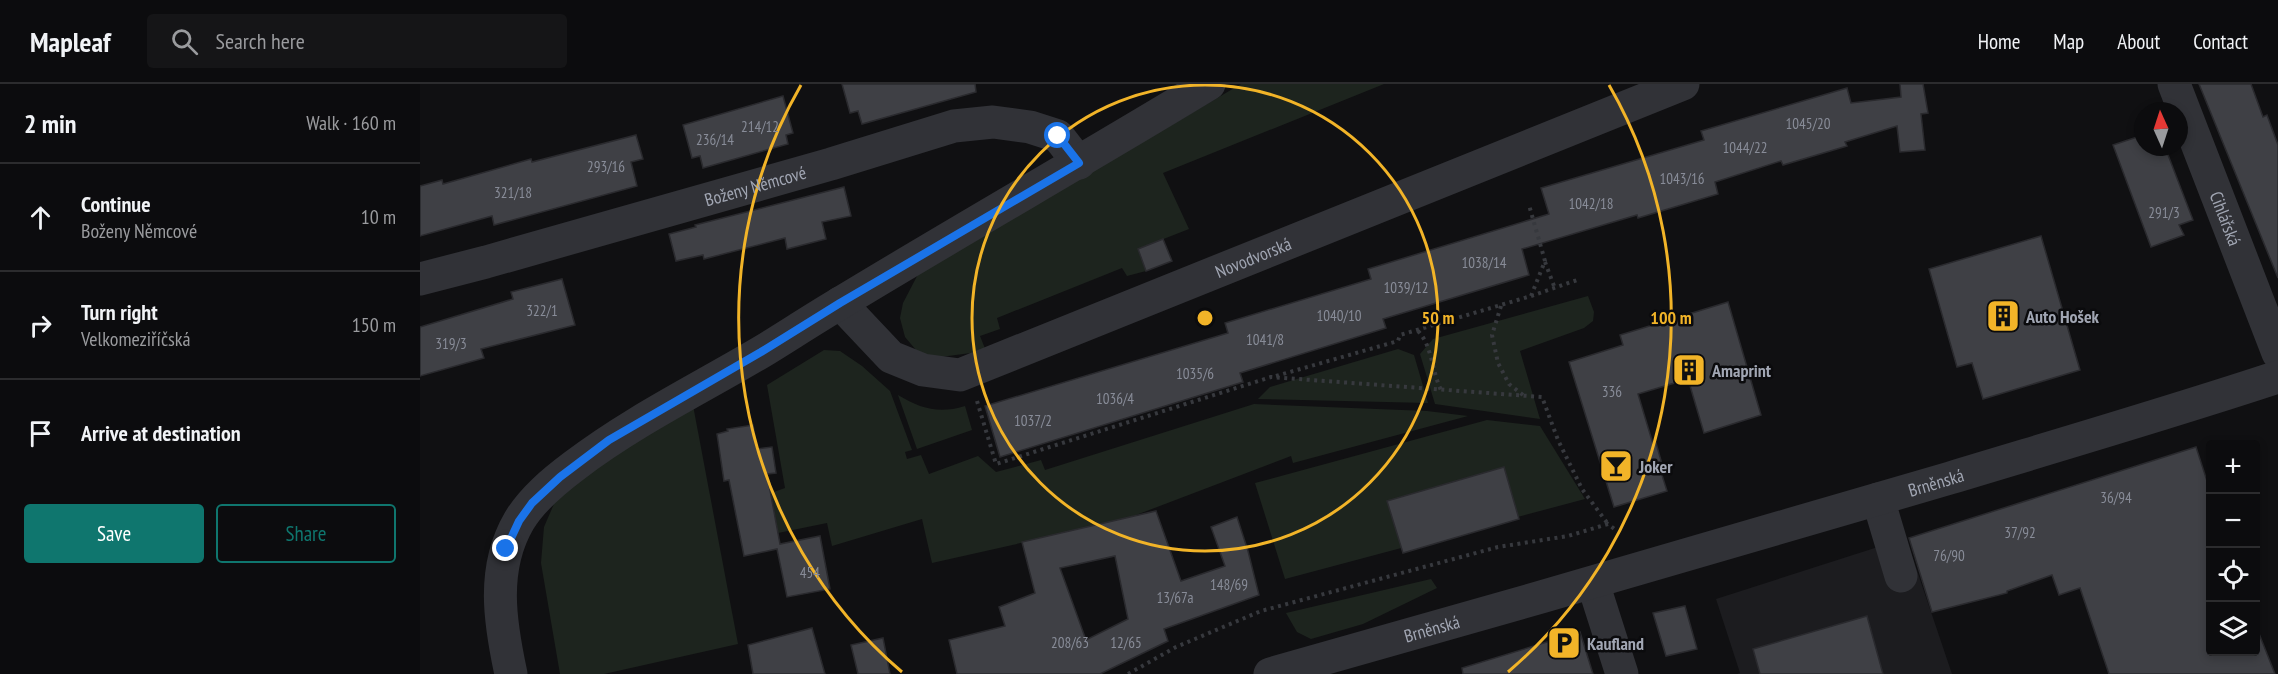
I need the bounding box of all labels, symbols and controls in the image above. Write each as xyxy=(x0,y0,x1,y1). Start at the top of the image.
search box xyxy=(147,14,567,68)
text: Mapleaf xyxy=(30,23,111,60)
icon: search xyxy=(168,25,201,58)
text: Search here xyxy=(216,27,305,55)
text: Home xyxy=(1978,28,2020,55)
text: Map xyxy=(2053,28,2084,55)
text: About xyxy=(2117,28,2160,55)
text: Contact xyxy=(2193,28,2248,55)
north arrow xyxy=(2134,102,2188,156)
text: 2 min xyxy=(24,107,77,140)
text: Walk · 160 m xyxy=(306,110,396,136)
house number: 1045/20 xyxy=(1786,114,1831,133)
house number: 214/12 xyxy=(741,117,779,136)
route start xyxy=(1044,122,1070,148)
house number: 236/14 xyxy=(696,130,734,149)
house number: 1044/22 xyxy=(1723,138,1767,157)
house number: 293/16 xyxy=(587,157,625,176)
street label: Boženy Němcové xyxy=(702,160,809,211)
house number: 1043/16 xyxy=(1660,169,1705,188)
house number: 321/18 xyxy=(494,183,532,202)
street label: Cihlářská xyxy=(2205,188,2247,249)
text: Continue xyxy=(81,190,151,218)
house number: 1042/18 xyxy=(1569,194,1613,213)
icon: ahead xyxy=(24,201,57,234)
house number: 291/3 xyxy=(2148,203,2180,222)
text: 10 m xyxy=(361,204,396,230)
text: Boženy Němcové xyxy=(81,218,197,244)
street label: Novodvorská xyxy=(1212,231,1294,283)
house number: 1038/14 xyxy=(1462,253,1507,272)
house number: 1039/12 xyxy=(1384,278,1428,297)
text: Turn right xyxy=(81,298,158,326)
building icon: Auto Hošek xyxy=(1985,298,2021,334)
house number: 322/1 xyxy=(526,301,558,320)
place label: Auto Hošek xyxy=(2025,305,2100,328)
house number: 1040/10 xyxy=(1317,306,1362,325)
text: 50 m xyxy=(1422,306,1454,329)
text: 100 m xyxy=(1650,306,1692,329)
centre of rings xyxy=(1195,308,1215,328)
icon: right xyxy=(24,309,57,342)
text: 150 m xyxy=(352,312,396,338)
text: Velkomeziříčská xyxy=(81,326,191,352)
house number: 1041/8 xyxy=(1246,330,1284,349)
house number: 319/3 xyxy=(435,334,467,353)
building icon: Amaprint xyxy=(1671,352,1707,388)
place label: Amaprint xyxy=(1711,359,1772,382)
house number: 1035/6 xyxy=(1176,364,1214,383)
house number: 336 xyxy=(1602,382,1622,401)
house number: 1036/4 xyxy=(1096,389,1134,408)
house number: 1037/2 xyxy=(1014,411,1052,430)
icon: arrive xyxy=(24,417,57,450)
text: Arrive at destination xyxy=(81,419,241,447)
map controls xyxy=(2206,440,2260,656)
button: + xyxy=(2206,440,2260,494)
bar icon: Joker xyxy=(1598,448,1634,484)
place label: Joker xyxy=(1638,455,1673,478)
street label: Brněnská xyxy=(1905,463,1967,501)
house number: 36/94 xyxy=(2100,488,2132,507)
button: − xyxy=(2206,494,2260,548)
button: Save xyxy=(24,504,204,563)
button: Share xyxy=(216,504,396,563)
house number: 37/92 xyxy=(2004,523,2036,542)
route end xyxy=(492,535,518,561)
house number: 76/90 xyxy=(1933,546,1965,565)
button: locate xyxy=(2206,548,2260,602)
house number: 454 xyxy=(800,563,820,582)
house number: 148/69 xyxy=(1210,575,1248,594)
house number: 13/67a xyxy=(1156,588,1194,607)
button: layers xyxy=(2206,602,2260,656)
street label: Brněnská xyxy=(1401,609,1462,647)
parking icon: Kaufland xyxy=(1546,625,1582,661)
place label: Kaufland xyxy=(1587,632,1644,655)
house number: 208/63 xyxy=(1051,633,1089,652)
house number: 12/65 xyxy=(1110,633,1142,652)

